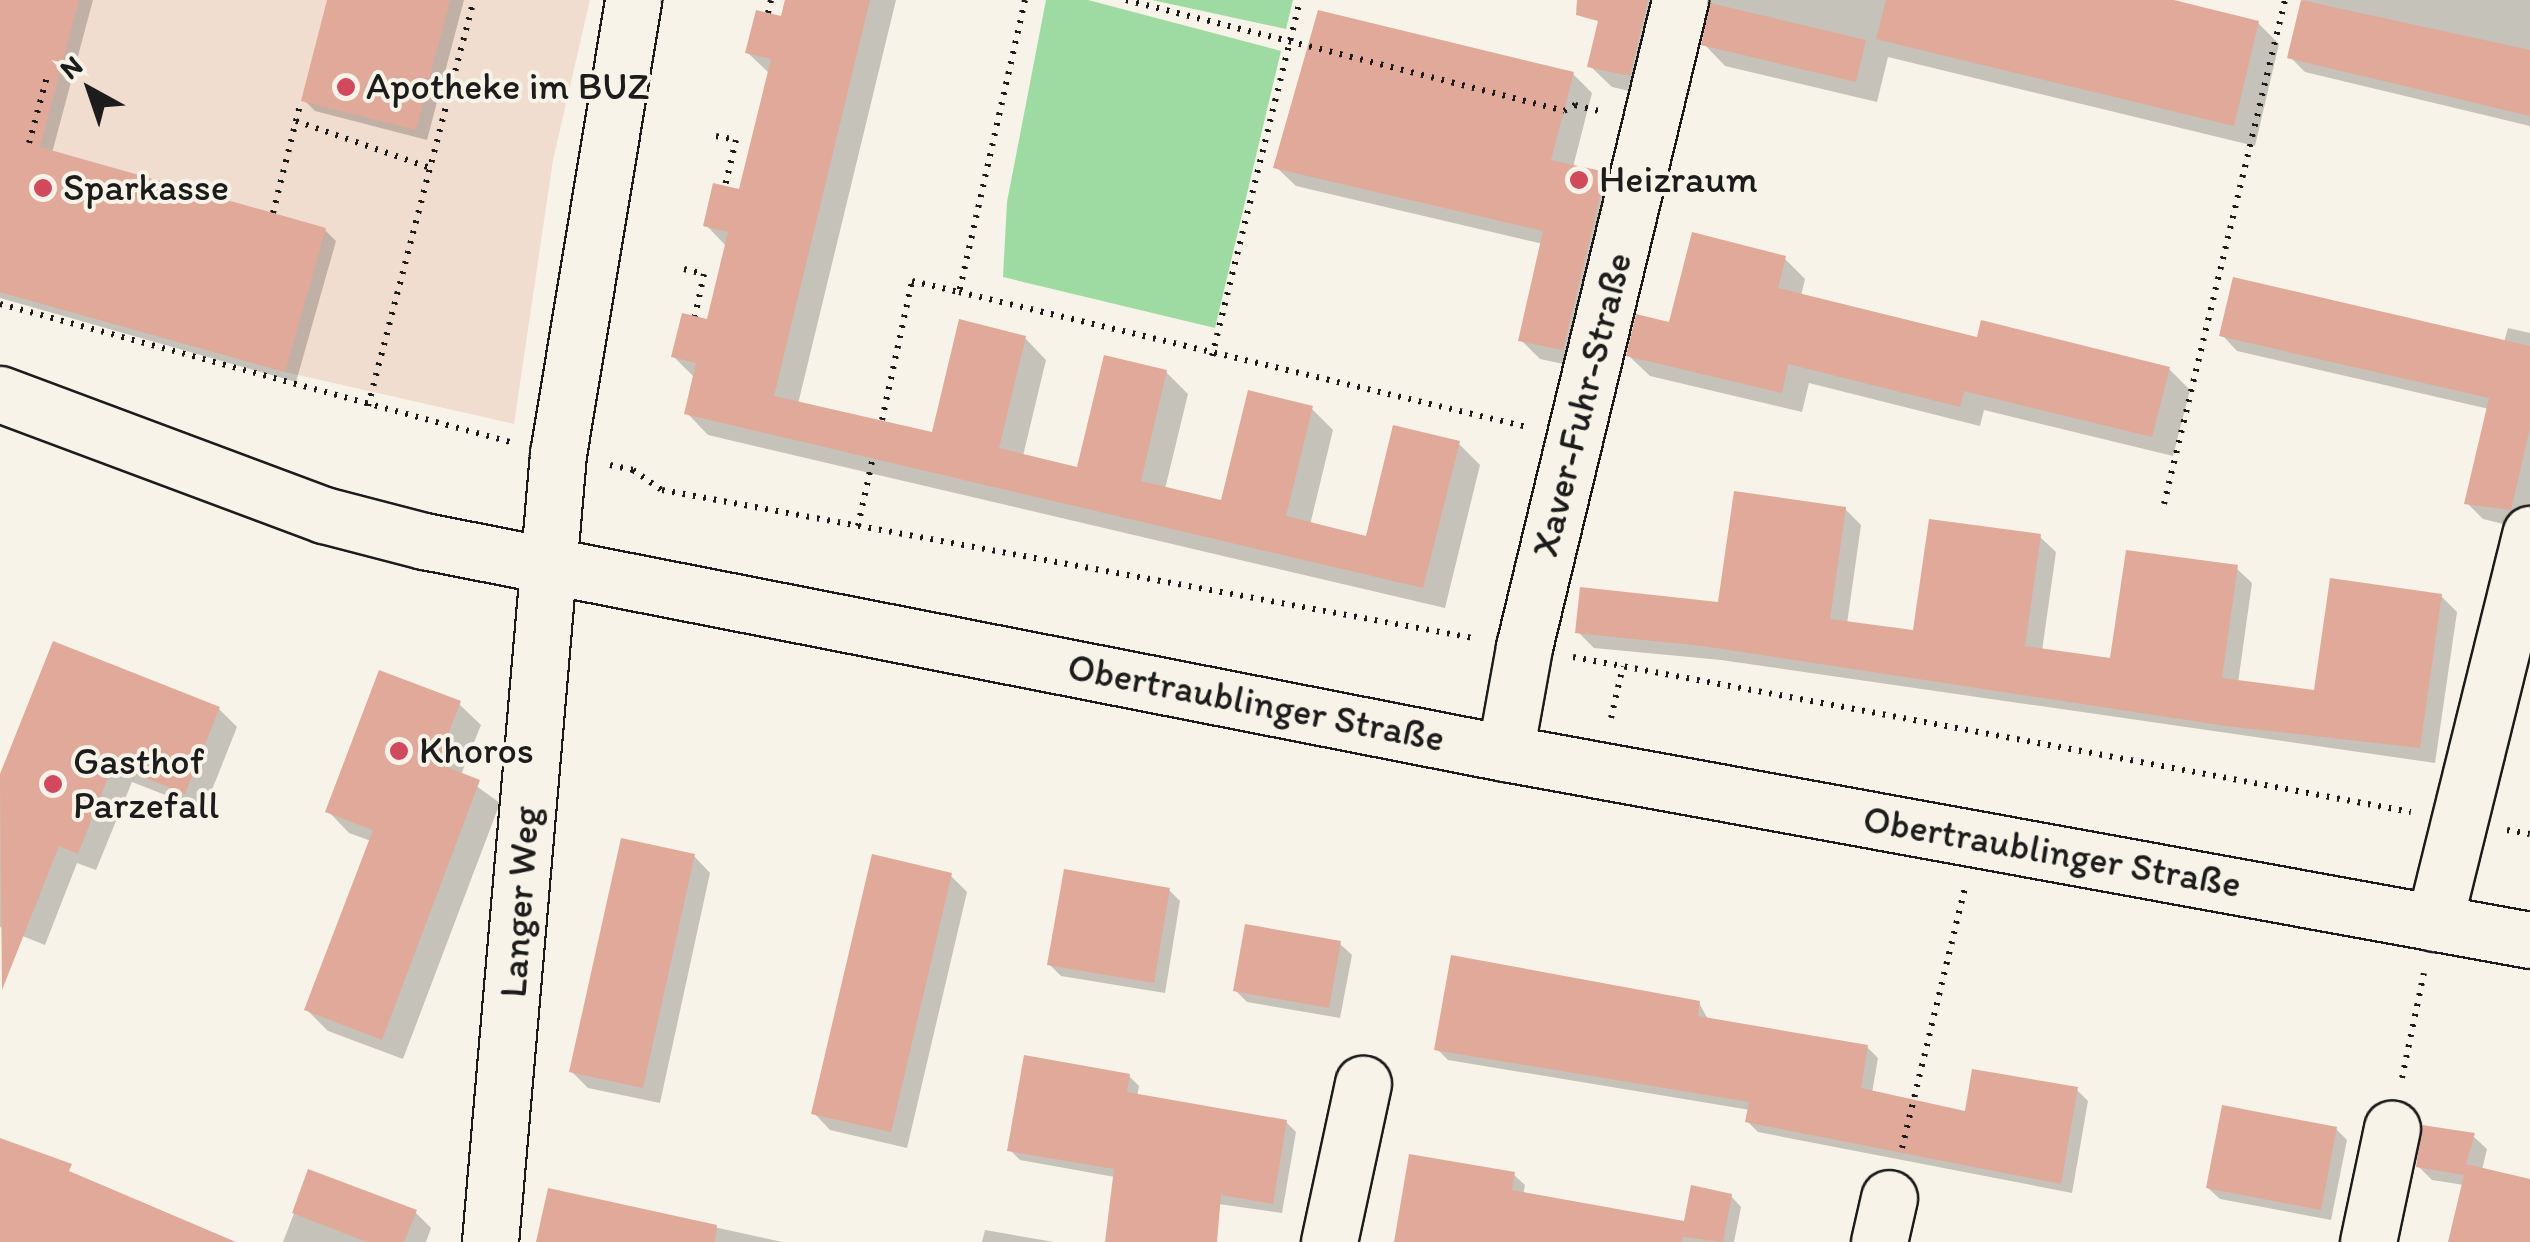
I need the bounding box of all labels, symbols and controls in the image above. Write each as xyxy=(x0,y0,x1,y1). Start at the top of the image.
north arrow xyxy=(40,40,140,140)
text: N xyxy=(53,48,89,86)
place label: Apotheke im BUZ xyxy=(366,64,650,110)
marker: Apotheke im BUZ xyxy=(335,76,357,98)
place label: Heizraum xyxy=(1599,157,1758,203)
place label: Sparkasse xyxy=(63,165,229,211)
marker: Heizraum xyxy=(1568,169,1590,191)
marker: Sparkasse xyxy=(32,177,54,199)
street label: Xaver-Fuhr-Straße xyxy=(1522,248,1642,562)
street label: Obertraublinger Straße xyxy=(1064,644,1448,762)
place label: Khoros xyxy=(419,728,534,774)
place label: Gasthof Parzefall xyxy=(73,739,219,828)
marker: Khoros xyxy=(388,740,410,762)
marker: Gasthof Parzefall xyxy=(42,773,64,795)
street label: Obertraublinger Straße xyxy=(1860,796,2244,908)
street label: Langer Weg xyxy=(491,806,549,998)

